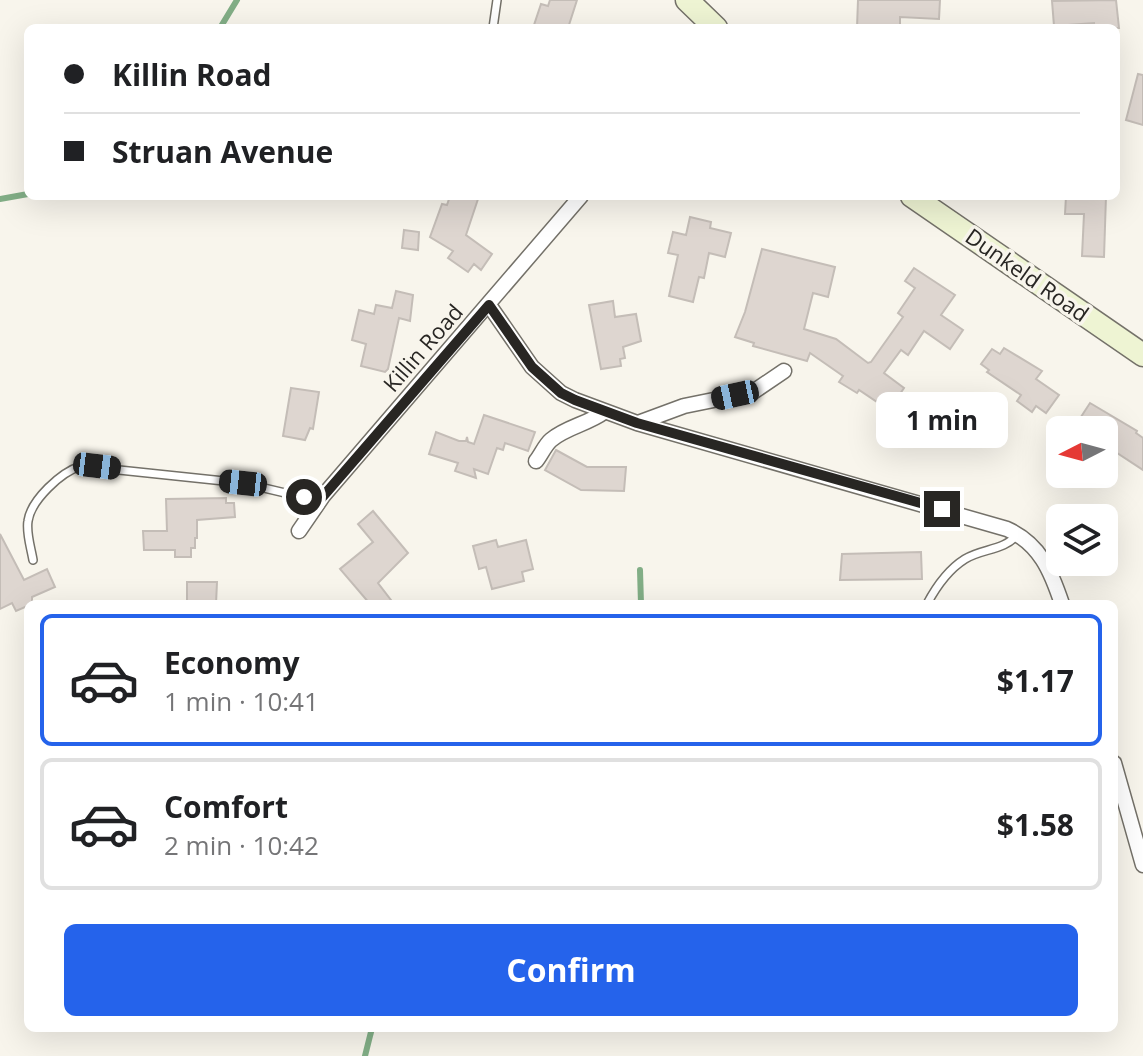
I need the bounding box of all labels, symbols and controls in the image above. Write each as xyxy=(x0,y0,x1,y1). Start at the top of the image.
text: Killin Road xyxy=(112,54,272,95)
text: Struan Avenue xyxy=(112,131,333,172)
street label: Dunkeld Road xyxy=(960,221,1095,328)
street label: Killin Road xyxy=(376,297,469,398)
car xyxy=(709,378,761,412)
callout: 1 min xyxy=(876,393,1008,449)
text: 1 min xyxy=(906,402,978,438)
north arrow xyxy=(1046,416,1118,488)
map controls xyxy=(1046,416,1118,576)
car xyxy=(72,451,122,481)
car xyxy=(218,469,268,497)
route start xyxy=(286,479,322,515)
route end xyxy=(924,491,960,527)
button: layers xyxy=(1046,504,1118,576)
text: Economy xyxy=(164,642,300,683)
icon: car xyxy=(68,644,140,716)
text: $1.17 xyxy=(997,660,1074,701)
text: 1 min · 10:41 xyxy=(164,683,319,719)
text: Comfort xyxy=(164,786,288,827)
icon: car xyxy=(68,788,140,860)
text: $1.58 xyxy=(997,804,1074,845)
text: 2 min · 10:42 xyxy=(164,827,319,863)
button: Confirm xyxy=(64,924,1078,1016)

